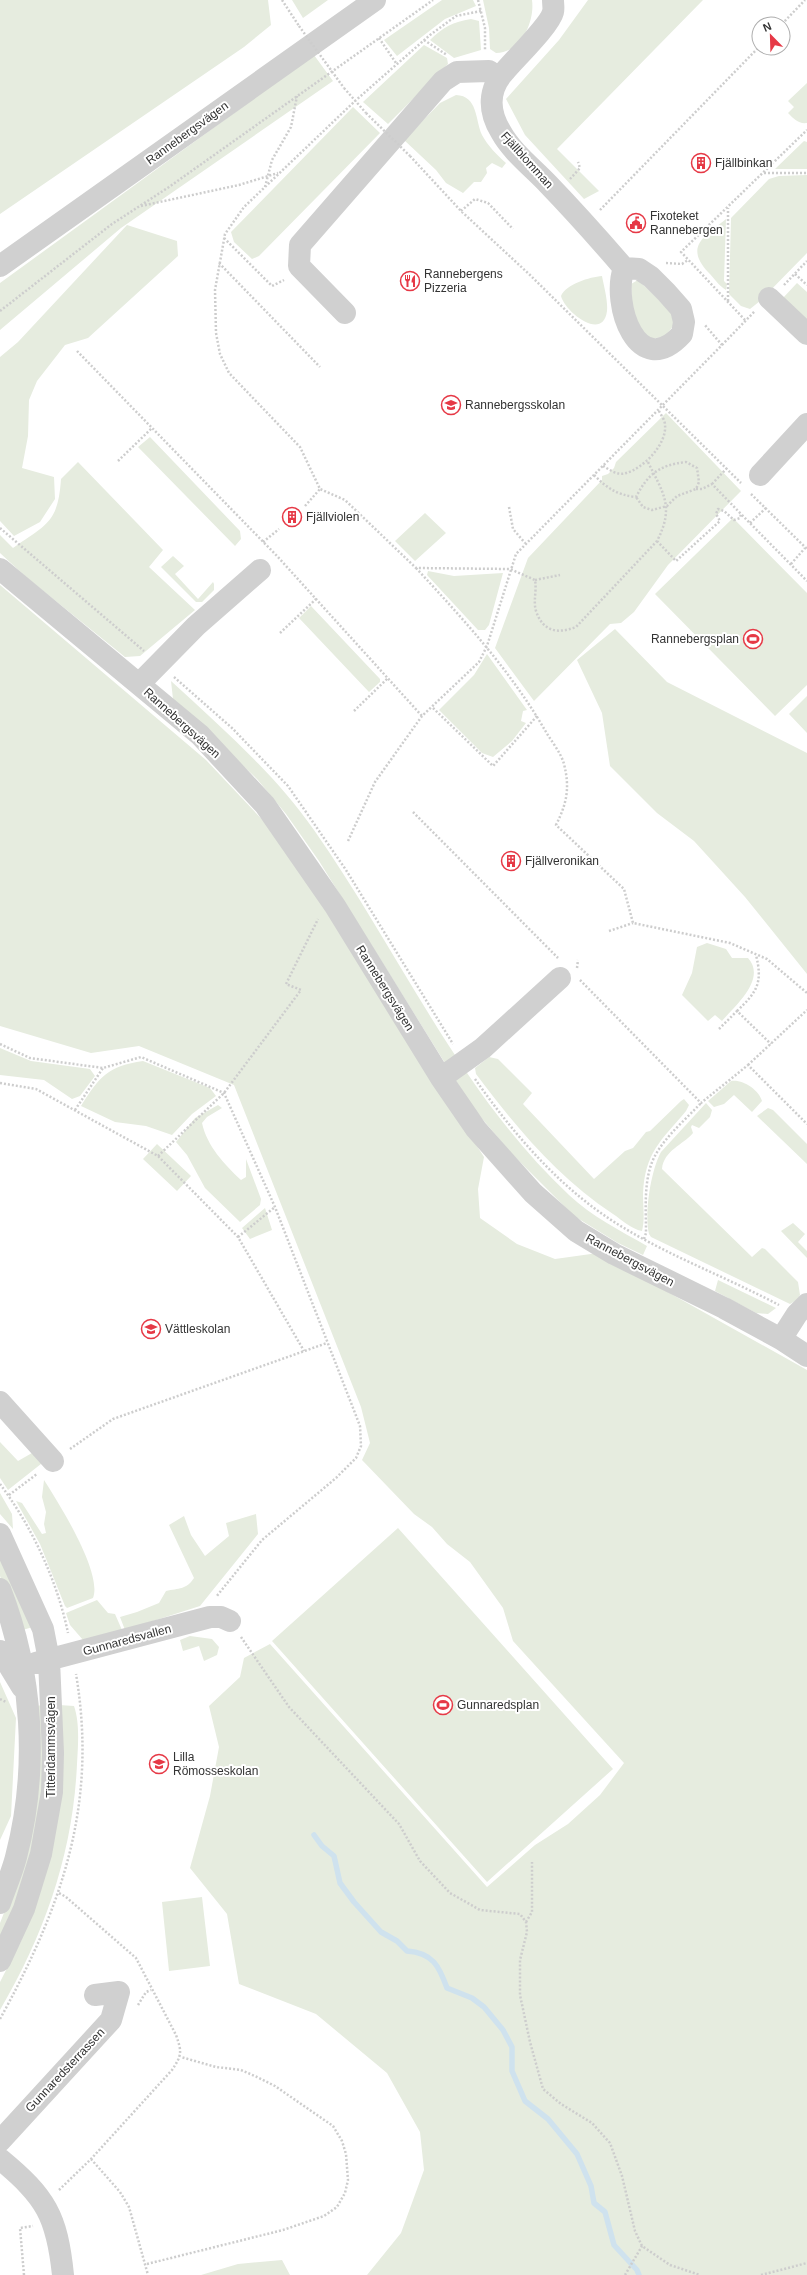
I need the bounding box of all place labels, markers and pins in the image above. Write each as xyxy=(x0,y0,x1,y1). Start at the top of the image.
building icon: Fjällbinkan xyxy=(690,152,712,174)
place label: Fjällbinkan xyxy=(715,156,772,170)
place label: Fixoteket Rannebergen xyxy=(650,209,723,237)
public building icon: Fixoteket Rannebergen xyxy=(625,212,647,234)
place label: Rannebergens Pizzeria xyxy=(424,267,503,295)
restaurant icon: Rannebergens Pizzeria xyxy=(399,270,421,292)
school or university icon: Rannebergsskolan xyxy=(440,394,462,416)
place label: Rannebergsskolan xyxy=(465,398,565,412)
building icon: Fjällviolen xyxy=(281,506,303,528)
place label: Fjällviolen xyxy=(306,510,359,524)
sports icon: Rannebergsplan xyxy=(742,628,764,650)
place label: Rannebergsplan xyxy=(651,632,739,646)
building icon: Fjällveronikan xyxy=(500,850,522,872)
place label: Fjällveronikan xyxy=(525,854,599,868)
school or university icon: Vättleskolan xyxy=(140,1318,162,1340)
place label: Vättleskolan xyxy=(165,1322,230,1336)
sports icon: Gunnaredsplan xyxy=(432,1694,454,1716)
place label: Gunnaredsplan xyxy=(457,1698,539,1712)
place label: Lilla Römosseskolan xyxy=(173,1750,258,1778)
school or university icon: Lilla Römosseskolan xyxy=(148,1753,170,1775)

